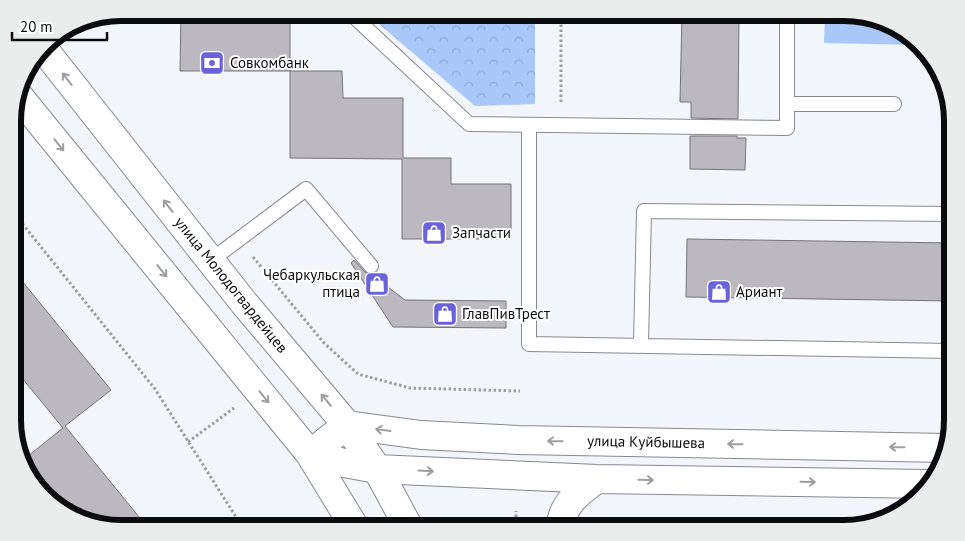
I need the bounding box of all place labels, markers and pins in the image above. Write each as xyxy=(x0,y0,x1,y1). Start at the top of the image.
bank icon: Совкомбанк xyxy=(199,50,225,76)
place label: Совкомбанк xyxy=(230,53,310,72)
shop icon: Запчасти xyxy=(421,220,447,246)
place label: Запчасти xyxy=(452,223,511,242)
place label: Чебаркульская птица xyxy=(263,265,360,301)
shop icon: Чебаркульская птица xyxy=(364,271,390,297)
shop icon: Ариант xyxy=(706,279,732,305)
place label: Ариант xyxy=(736,282,783,301)
shop icon: ГлавПивТрест xyxy=(432,301,458,327)
place label: ГлавПивТрест xyxy=(462,304,550,323)

